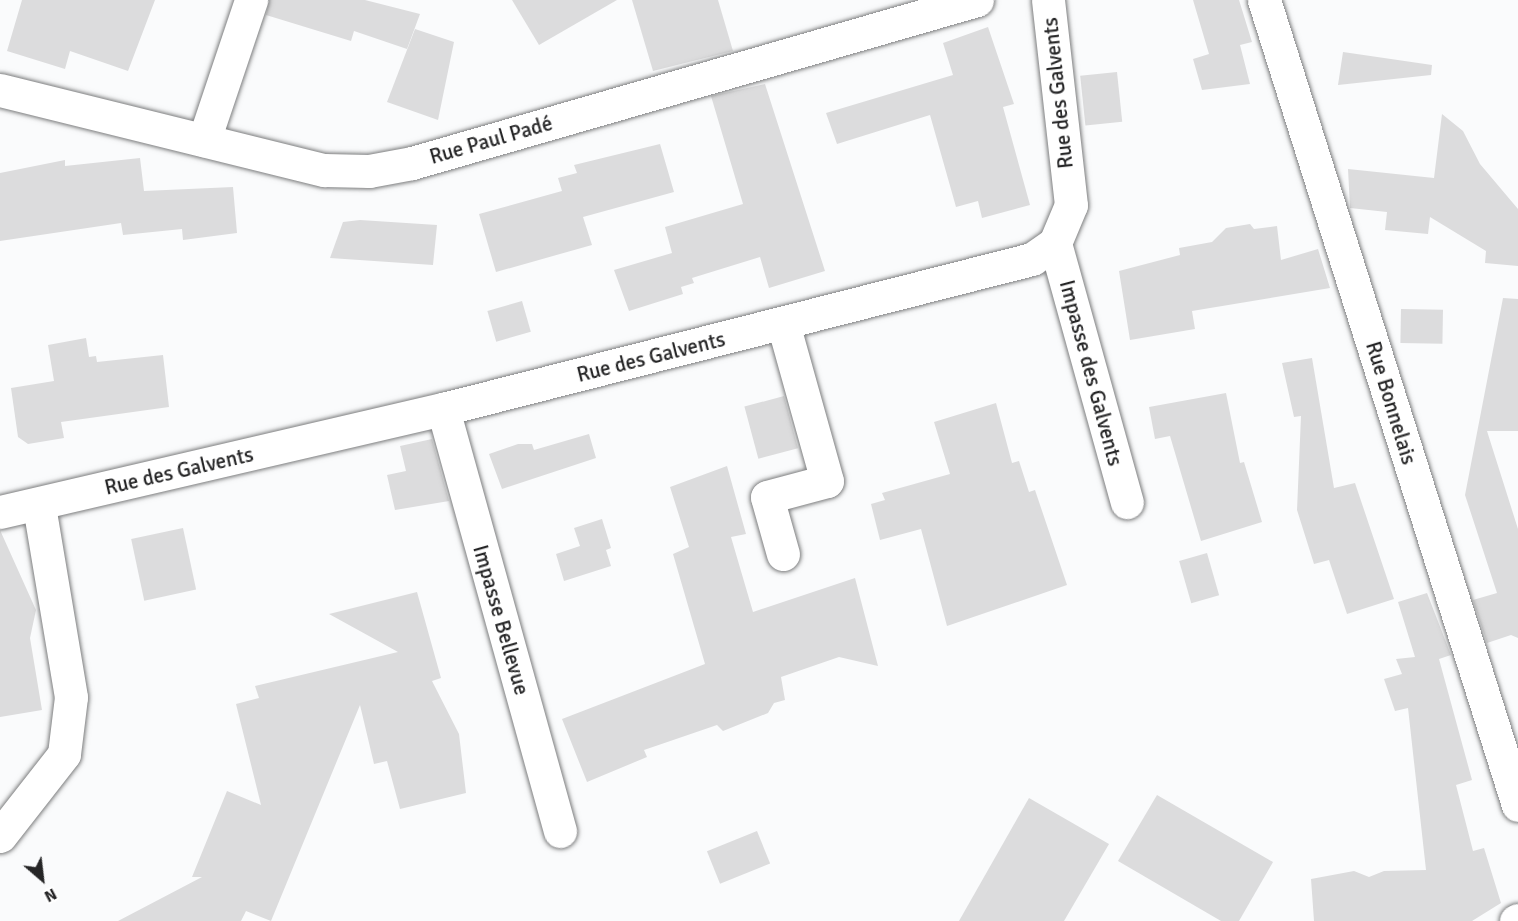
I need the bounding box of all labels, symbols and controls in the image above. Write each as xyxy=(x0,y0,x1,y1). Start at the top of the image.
street label: Rue des Galvents xyxy=(1038,16,1078,170)
street label: Rue Paul Padé xyxy=(427,110,555,170)
street label: Impasse des Galvents xyxy=(1054,277,1128,469)
street label: Rue des Galvents xyxy=(574,326,728,388)
street label: Rue Bonnelais xyxy=(1360,338,1422,468)
street label: Rue des Galvents xyxy=(102,442,256,500)
street label: Impasse Bellevue xyxy=(468,542,534,698)
north arrow xyxy=(12,849,72,909)
text: N xyxy=(41,883,60,906)

